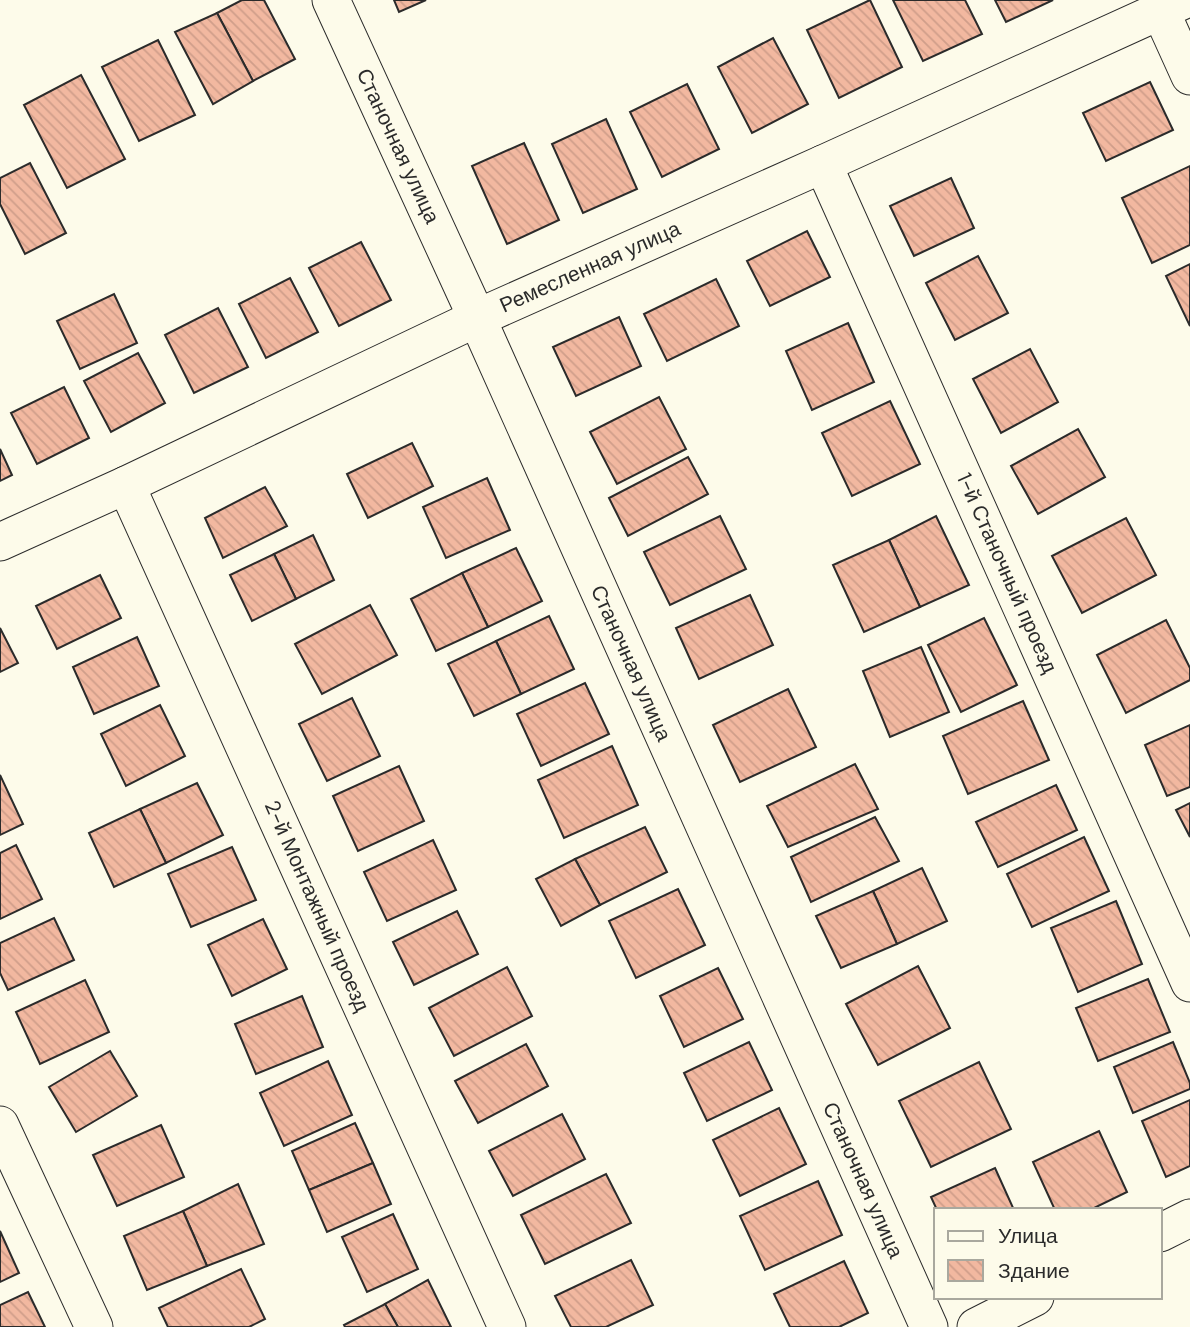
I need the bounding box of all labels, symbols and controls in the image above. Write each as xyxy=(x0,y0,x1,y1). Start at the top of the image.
street label: Станочная улица xyxy=(350,64,446,228)
street label: Ремесленная улица xyxy=(495,214,685,319)
street label: 1-й Станочный проезд xyxy=(950,468,1064,678)
street label: Станочная улица xyxy=(584,581,678,746)
street label: 2-й Монтажный проезд xyxy=(258,796,376,1016)
street label: Станочная улица xyxy=(816,1098,910,1263)
legend xyxy=(934,1208,1162,1299)
text: Улица xyxy=(998,1222,1058,1250)
text: Здание xyxy=(998,1257,1070,1285)

